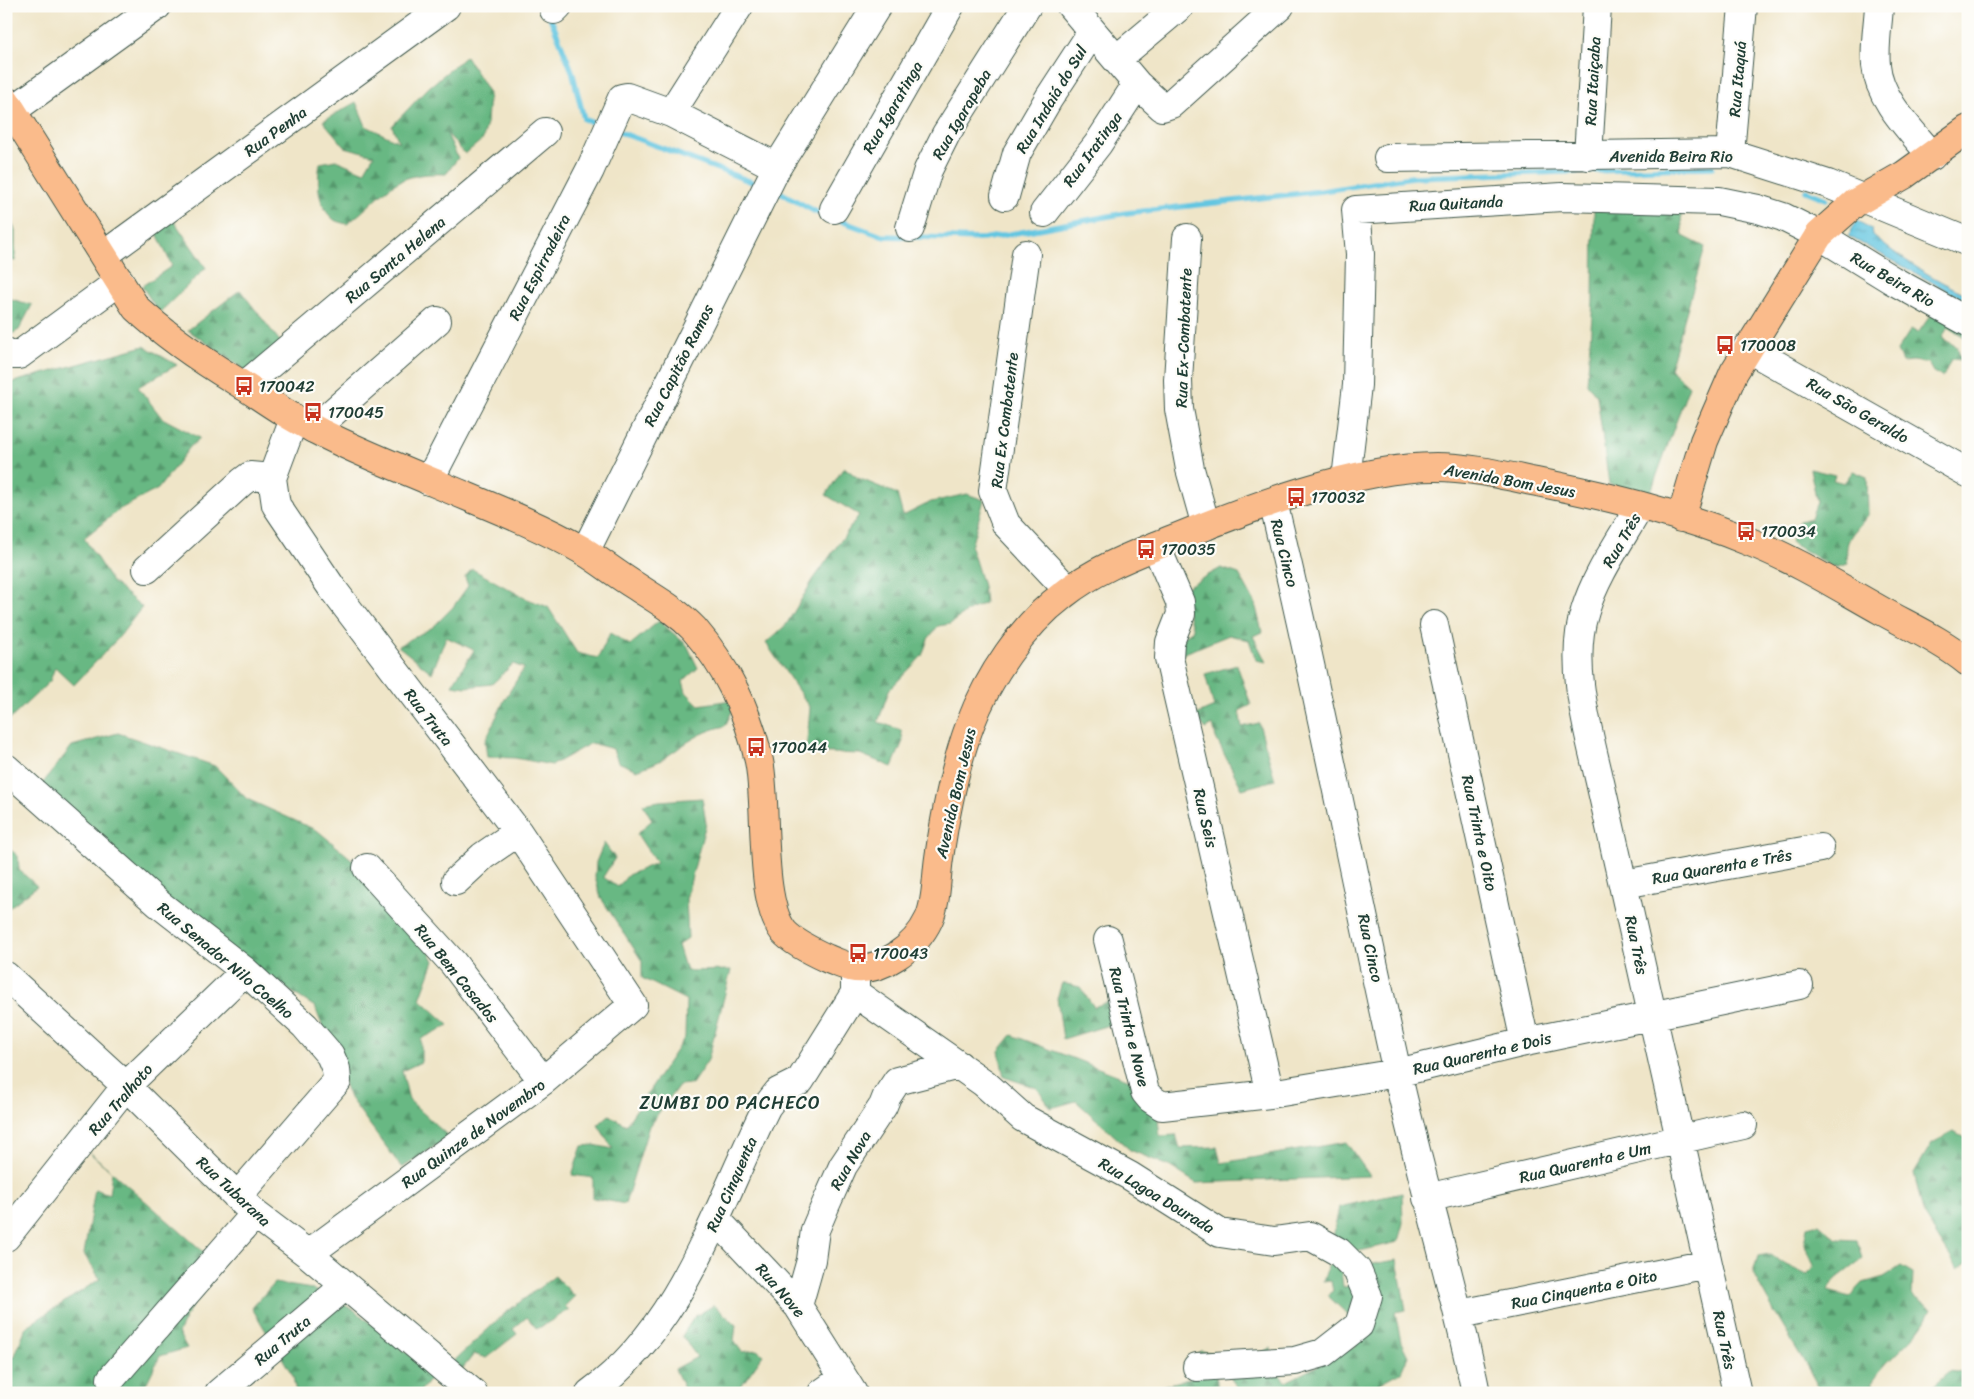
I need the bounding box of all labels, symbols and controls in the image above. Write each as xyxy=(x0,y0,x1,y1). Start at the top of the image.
street label: Rua Itaiçaba xyxy=(1576,36,1609,126)
street label: Rua Indaiá do Sul xyxy=(1007,39,1096,159)
street label: Rua Itaquá xyxy=(1720,40,1755,118)
street label: Rua Igaratinga xyxy=(854,55,931,159)
street label: Rua Igarapeba xyxy=(924,63,999,165)
street label: Rua Penha xyxy=(237,98,313,164)
street label: Rua Iratinga xyxy=(1055,105,1130,193)
street label: Avenida Beira Rio xyxy=(1608,142,1733,171)
street label: Rua Quitanda xyxy=(1408,187,1504,220)
street label: Rua Santa Helena xyxy=(338,208,452,311)
street label: Rua Espirradeira xyxy=(500,209,579,326)
street label: Rua Beira Rio xyxy=(1845,243,1941,315)
street label: Rua Ex-Combatente xyxy=(1167,267,1200,408)
street label: Rua Capitão Ramos xyxy=(635,298,722,432)
place label: 170008 xyxy=(1740,331,1796,360)
bus stop icon: 170008 xyxy=(1714,334,1736,356)
street label: Rua Ex Combatente xyxy=(982,350,1027,490)
street label: Rua São Geraldo xyxy=(1801,369,1915,452)
place label: 170042 xyxy=(259,372,314,401)
bus stop icon: 170042 xyxy=(233,375,255,397)
place label: 170045 xyxy=(328,398,384,427)
bus stop icon: 170045 xyxy=(302,401,324,423)
street label: Avenida Bom Jesus xyxy=(1441,455,1578,506)
place label: 170032 xyxy=(1311,483,1365,512)
bus stop icon: 170032 xyxy=(1285,486,1307,508)
street label: Rua Três xyxy=(1594,507,1649,573)
street label: Rua Cinco xyxy=(1262,516,1307,590)
place label: 170034 xyxy=(1761,517,1816,546)
bus stop icon: 170034 xyxy=(1735,520,1757,542)
place label: 170035 xyxy=(1161,535,1216,564)
bus stop icon: 170035 xyxy=(1135,538,1157,560)
street label: Rua Truta xyxy=(396,682,461,753)
street label: Avenida Bom Jesus xyxy=(926,725,985,862)
place label: 170044 xyxy=(771,733,827,762)
bus stop icon: 170044 xyxy=(745,736,767,758)
street label: Rua Trinta e Oito xyxy=(1453,772,1506,894)
street label: Rua Seis xyxy=(1185,786,1227,851)
street label: Rua Quarenta e Três xyxy=(1650,840,1795,893)
street label: Rua Senador Nilo Coelho xyxy=(151,894,301,1027)
street label: Rua Cinco xyxy=(1349,911,1392,985)
street label: Rua Três xyxy=(1616,913,1657,978)
street label: Rua Bem Casados xyxy=(407,917,507,1030)
place label: 170043 xyxy=(873,939,928,968)
bus stop icon: 170043 xyxy=(847,942,869,964)
street label: Rua Trinta e Nove xyxy=(1101,964,1158,1090)
street label: Rua Quarenta e Dois xyxy=(1410,1023,1555,1084)
street label: Rua Tralhoto xyxy=(80,1056,160,1142)
street label: Rua Quinze de Novembro xyxy=(395,1071,552,1196)
district label: ZUMBI DO PACHECO xyxy=(639,1087,821,1119)
street label: Rua Nova xyxy=(822,1125,879,1196)
street label: Rua Cinquenta xyxy=(698,1132,765,1237)
street label: Rua Quarenta e Um xyxy=(1516,1133,1654,1192)
street label: Rua Tubarana xyxy=(189,1149,278,1234)
street label: Rua Lagoa Dourada xyxy=(1093,1149,1221,1242)
street label: Rua Nove xyxy=(748,1256,813,1324)
street label: Rua Cinquenta e Oito xyxy=(1509,1261,1660,1318)
street label: Rua Truta xyxy=(247,1308,318,1373)
street label: Rua Três xyxy=(1704,1308,1745,1373)

